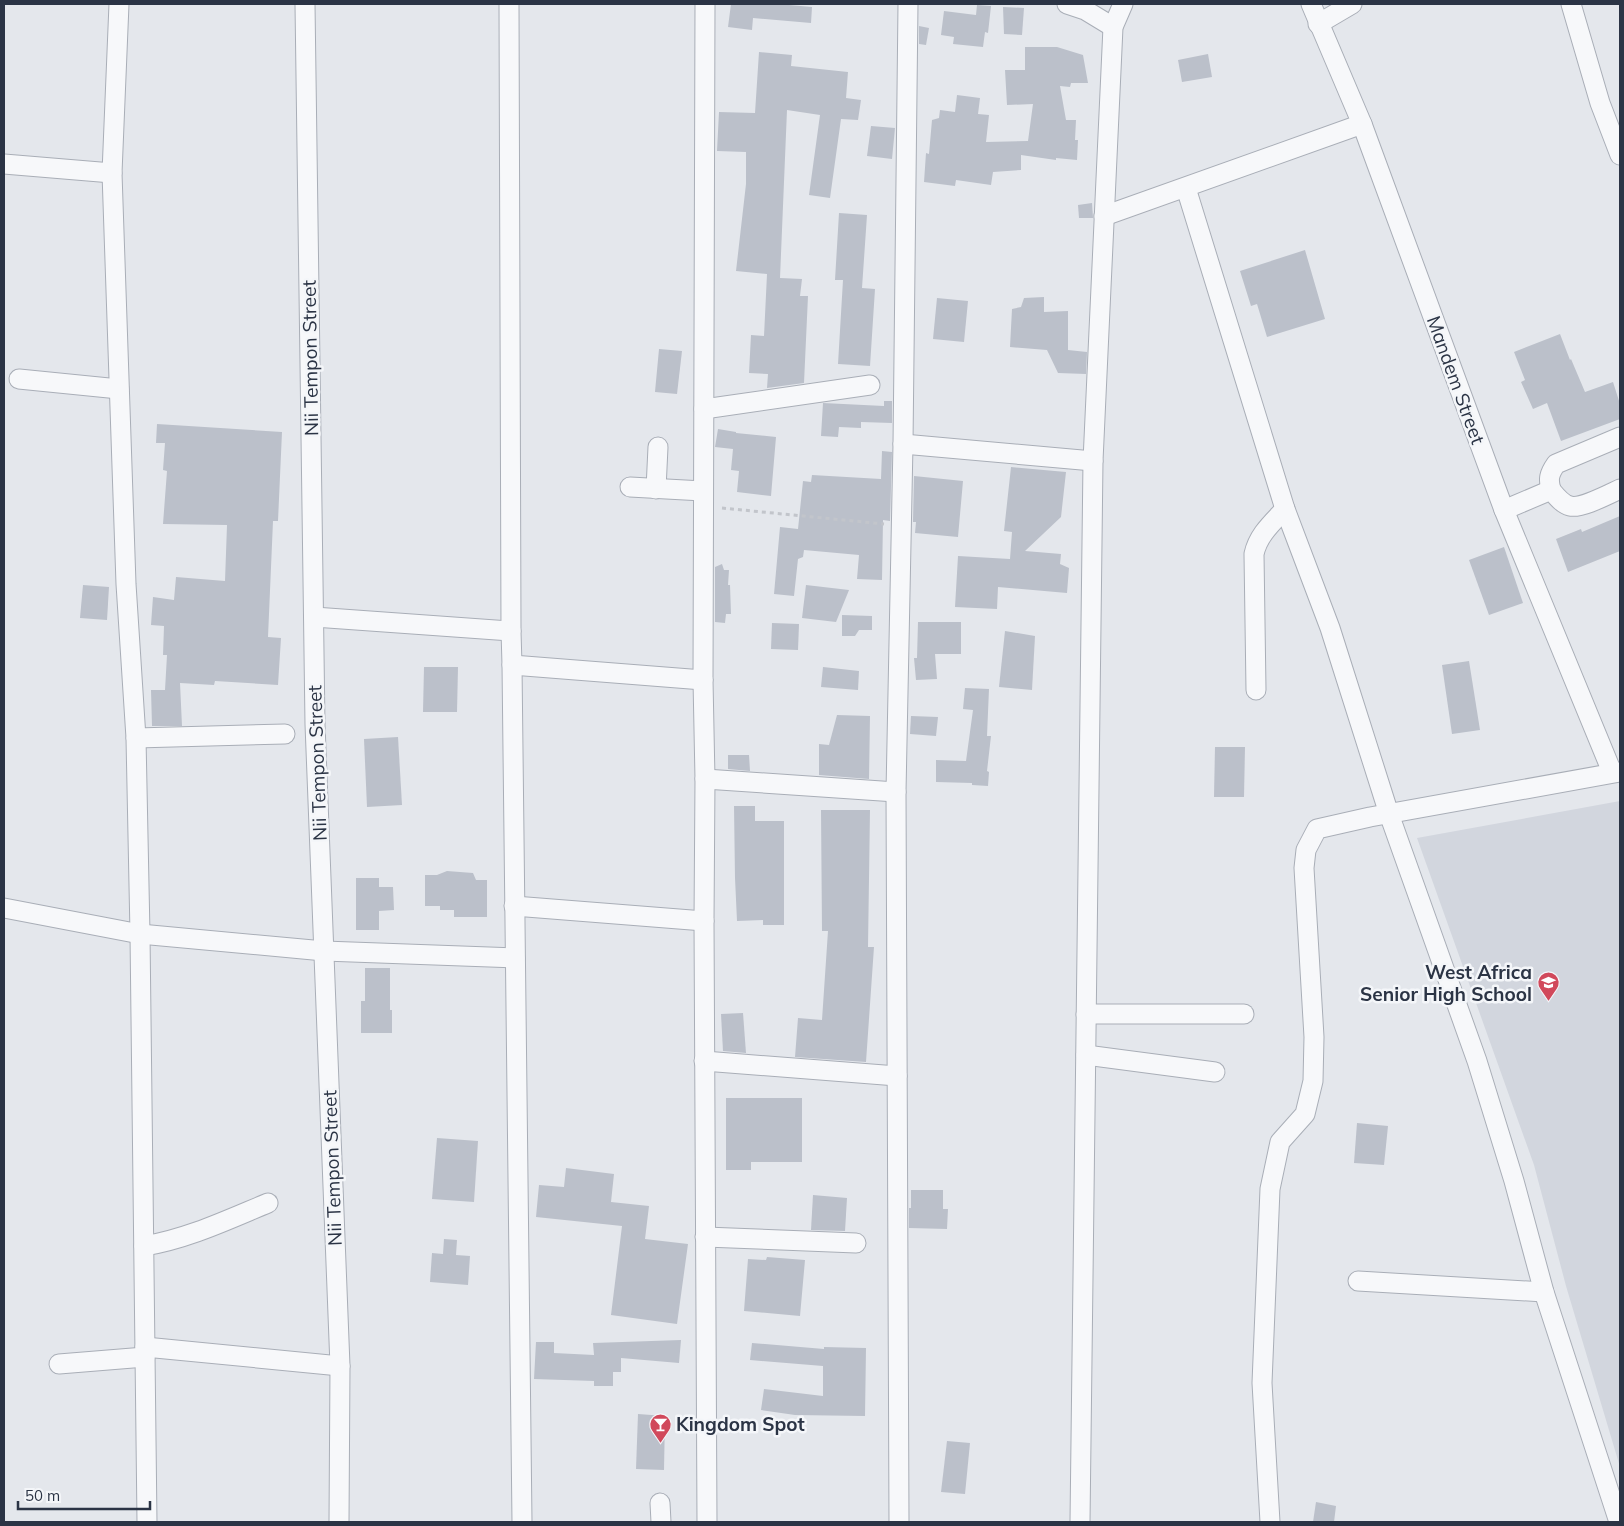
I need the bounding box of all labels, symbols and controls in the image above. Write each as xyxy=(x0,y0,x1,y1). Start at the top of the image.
street label: Nii Tempon Street xyxy=(297,279,323,436)
street label: Mandem Street xyxy=(1422,313,1490,448)
street label: Nii Tempon Street xyxy=(302,684,332,841)
place label: West Africa Senior High School xyxy=(1360,960,1532,1006)
school or university icon: West Africa Senior High School xyxy=(1536,971,1560,1002)
street label: Nii Tempon Street xyxy=(317,1089,347,1246)
bar icon: Kingdom Spot xyxy=(648,1412,672,1443)
place label: Kingdom Spot xyxy=(676,1412,805,1436)
scale bar xyxy=(18,1478,150,1510)
text: 50 m xyxy=(25,1486,60,1505)

